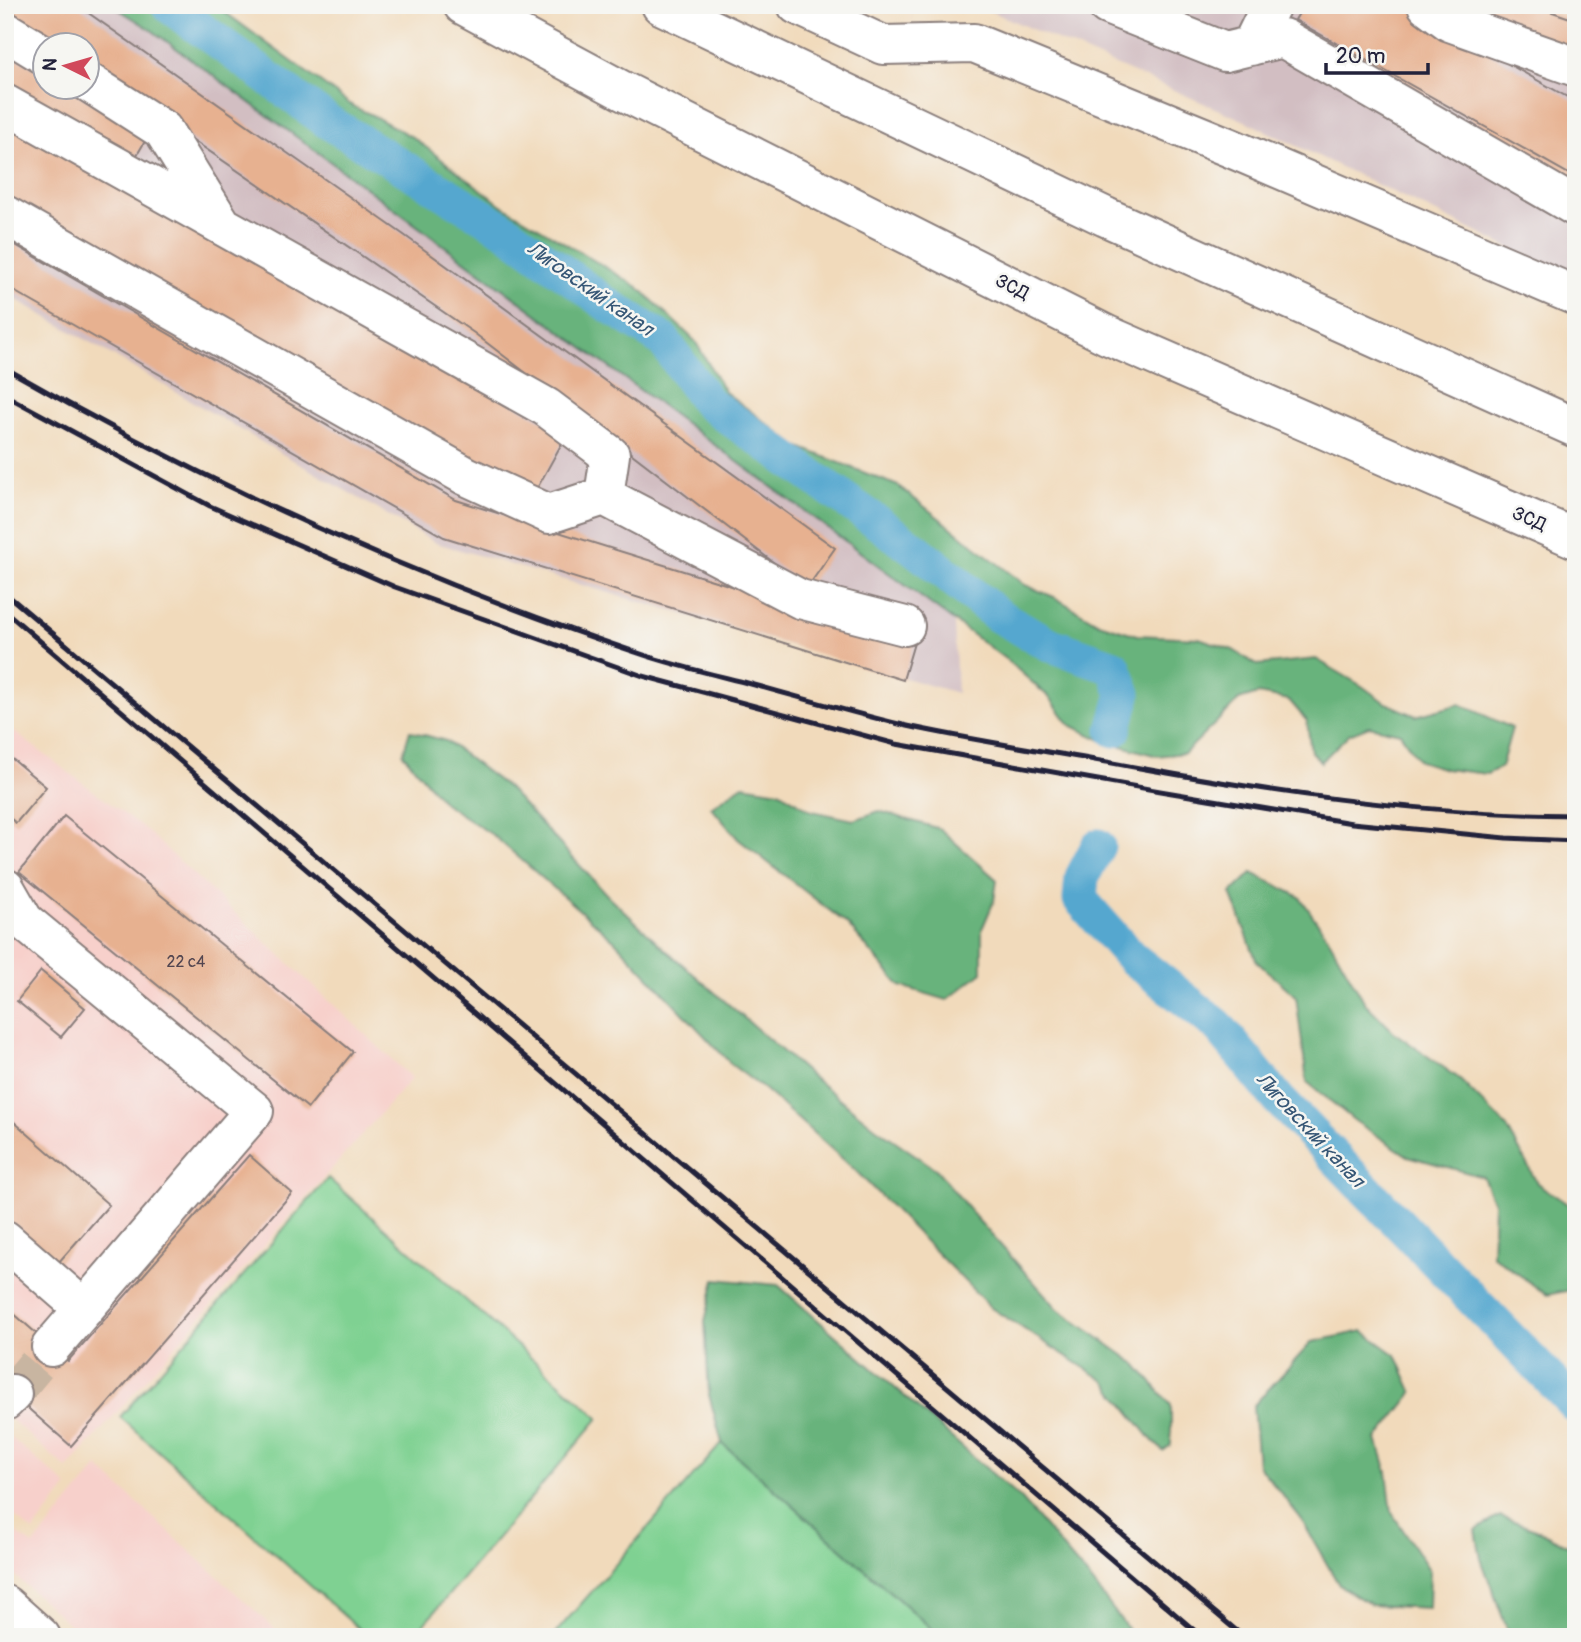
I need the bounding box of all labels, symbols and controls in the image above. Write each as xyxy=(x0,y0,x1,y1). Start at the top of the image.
north arrow xyxy=(32,32,102,102)
scale bar xyxy=(1326,32,1427,76)
text: 20 m xyxy=(1336,43,1385,70)
text: N xyxy=(38,57,63,72)
water label: Лиговский канал xyxy=(522,235,660,344)
street label: ЗСД xyxy=(991,268,1033,306)
street label: ЗСД xyxy=(1508,501,1550,537)
house number: 22 с4 xyxy=(167,952,205,972)
water label: Лиговский канал xyxy=(1250,1067,1372,1195)

